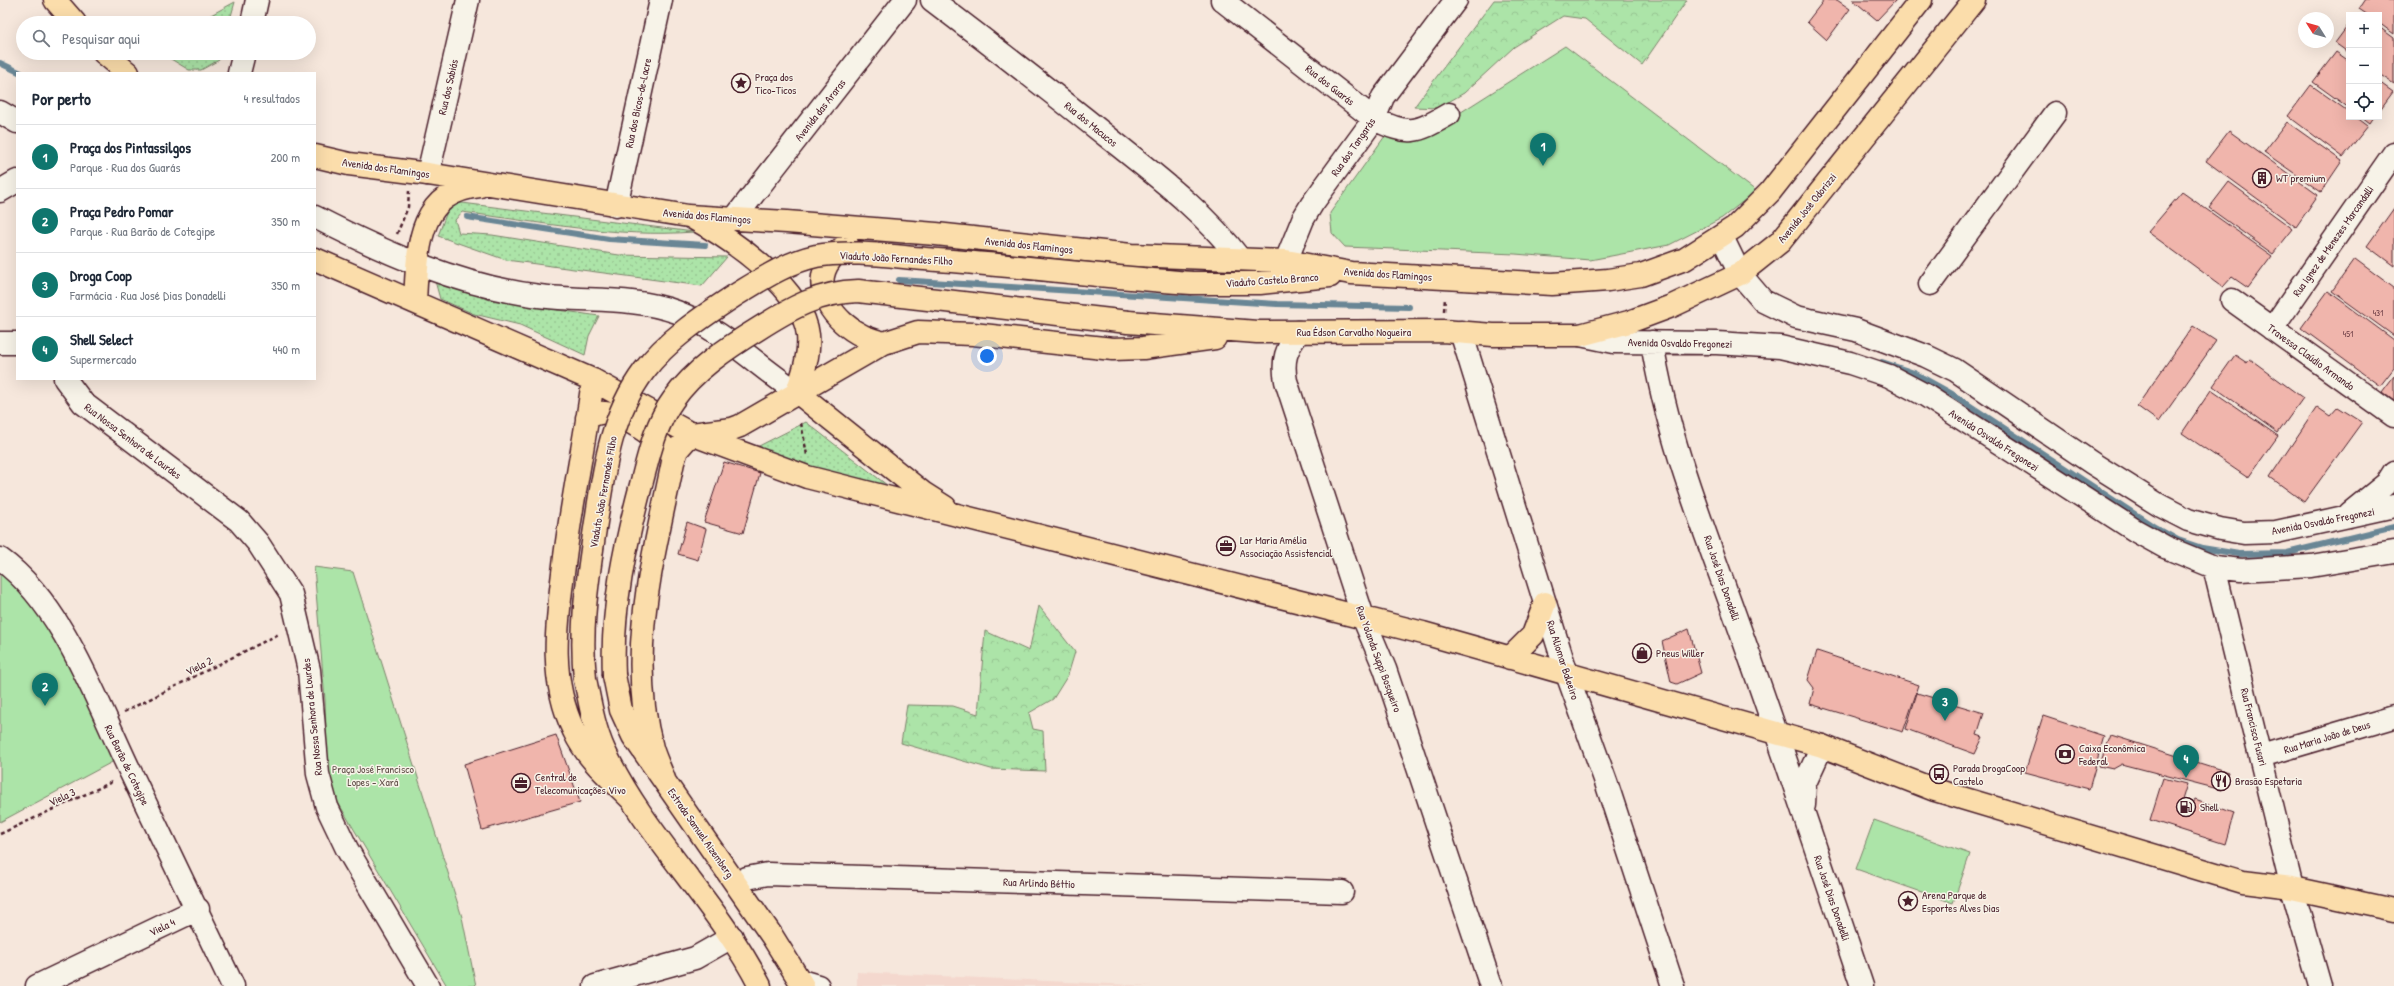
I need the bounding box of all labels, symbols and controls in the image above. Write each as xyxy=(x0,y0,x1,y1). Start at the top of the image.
north arrow xyxy=(2298,12,2334,48)
map controls xyxy=(2346,12,2382,120)
button: + xyxy=(2346,12,2382,48)
search box xyxy=(16,16,316,60)
icon: search xyxy=(30,27,52,49)
text: Pesquisar aqui xyxy=(62,28,140,49)
button: − xyxy=(2346,48,2382,84)
street label: Rua dos Bicos-de-Lacre xyxy=(622,56,654,149)
street label: Rua dos Sabiás xyxy=(435,58,461,116)
street label: Rua dos Guarás xyxy=(1303,61,1357,109)
place label: Praça dos Tico-Ticos xyxy=(755,70,796,97)
place icon: Praça dos Tico-Ticos xyxy=(730,72,752,94)
street label: Avenida das Araras xyxy=(791,76,849,144)
button: locate xyxy=(2346,84,2382,120)
text: Por perto xyxy=(32,87,91,110)
text: 4 resultados xyxy=(243,89,300,107)
street label: Rua dos Macucos xyxy=(1062,98,1120,150)
street label: Rua dos Tangarás xyxy=(1328,115,1378,179)
pin: 1 xyxy=(1530,133,1556,166)
text: Praça dos Pintassilgos xyxy=(70,137,191,158)
text: 1 xyxy=(43,148,47,166)
text: 200 m xyxy=(270,148,300,166)
street label: Avenida dos Flamingos xyxy=(341,155,431,181)
text: Parque · Rua dos Guarás xyxy=(70,158,180,176)
building icon: WT premium xyxy=(2251,167,2273,189)
street label: Avenida José Odorizzi xyxy=(1775,170,1839,246)
place label: WT premium xyxy=(2276,171,2326,185)
street label: Rua Ignez de Menezes Marcandalli xyxy=(2289,183,2377,299)
text: Praça Pedro Pomar xyxy=(70,201,173,222)
street label: Avenida dos Flamingos xyxy=(663,205,751,227)
text: 2 xyxy=(42,212,48,230)
text: 350 m xyxy=(271,212,300,230)
text: Parque · Rua Barão de Cotegipe xyxy=(70,222,215,240)
street label: Avenida dos Flamingos xyxy=(984,233,1074,257)
street label: Viaduto João Fernandes Filho xyxy=(839,248,953,268)
street label: Avenida dos Flamingos xyxy=(1344,264,1432,284)
text: Droga Coop xyxy=(70,265,132,286)
street label: Viaduto Castelo Branco xyxy=(1225,270,1319,290)
text: 3 xyxy=(42,276,48,294)
text: 350 m xyxy=(271,276,300,294)
text: Farmácia · Rua José Dias Donadelli xyxy=(70,286,226,304)
house number: 431 xyxy=(2373,307,2383,319)
street label: Travessa Claúdio Armando xyxy=(2265,321,2358,394)
street label: Rua Édson Carvalho Nogueira xyxy=(1297,325,1412,339)
house number: 451 xyxy=(2343,328,2353,340)
text: Shell Select xyxy=(70,329,133,350)
street label: Avenida Osvaldo Fregonezi xyxy=(1628,335,1732,351)
text: 4 xyxy=(43,340,47,358)
text: 440 m xyxy=(273,340,300,358)
your location xyxy=(977,346,997,366)
text: Supermercado xyxy=(70,350,136,368)
street label: Rua Nossa Senhora de Lourdes xyxy=(82,400,184,482)
street label: Avenida Osvaldo Fregonezi xyxy=(1946,406,2042,474)
street label: Viaduto João Fernandes Filho xyxy=(586,435,620,549)
street label: Avenida Osvaldo Fregonezi xyxy=(2270,504,2376,538)
place label: Lar Maria Amélia Associação Assistencial xyxy=(1240,533,1333,560)
street label: Rua José Dias Donadelli xyxy=(1701,533,1743,623)
office icon: Lar Maria Amélia Associação Assistencial xyxy=(1215,535,1237,557)
street label: Rua Yolanda Suppi Bosqueiro xyxy=(1353,604,1405,715)
street label: Rua Aliomar Baleeiro xyxy=(1544,619,1583,702)
shop icon: Pneus Willer xyxy=(1631,642,1653,664)
place label: Pneus Willer xyxy=(1656,646,1705,660)
street label: Viela 2 xyxy=(183,653,215,679)
street label: Rua Nossa Senhora de Lourdes xyxy=(299,658,325,776)
pin: 2 xyxy=(32,673,58,706)
street label: Rua Francisco Fusari xyxy=(2238,687,2270,767)
pin: 3 xyxy=(1932,688,1958,721)
street label: Rua Maria João de Deus xyxy=(2282,717,2372,757)
street label: Rua Barão de Cotegipe xyxy=(101,722,153,808)
place label: Caixa Econômica Federal xyxy=(2078,741,2146,768)
bank icon: Caixa Econômica Federal xyxy=(2054,743,2076,765)
pin: 4 xyxy=(2173,745,2199,778)
place label: Parada DrogaCoop Castelo xyxy=(1953,761,2025,788)
park label: Praça José Francisco Lopes - Xará xyxy=(332,762,415,789)
bus stop icon: Parada DrogaCoop Castelo xyxy=(1928,763,1950,785)
place label: Central de Telecomunicações Vivo xyxy=(535,770,626,797)
restaurant icon: Brasão Espetaria xyxy=(2210,770,2232,792)
office icon: Central de Telecomunicações Vivo xyxy=(510,772,532,794)
place label: Brasão Espetaria xyxy=(2235,774,2303,788)
street label: Viela 3 xyxy=(46,785,78,809)
street label: Estrada Samuel Aizemberg xyxy=(665,786,737,881)
fuel station icon: Shell xyxy=(2175,796,2197,818)
place label: Shell xyxy=(2200,800,2219,814)
street label: Rua José Dias Donadelli xyxy=(1811,853,1853,943)
street label: Rua Arlindo Béttio xyxy=(1003,875,1076,891)
place label: Arena Parque de Esportes Alves Dias xyxy=(1922,888,1999,915)
place icon: Arena Parque de Esportes Alves Dias xyxy=(1897,890,1919,912)
street label: Viela 4 xyxy=(147,915,177,939)

